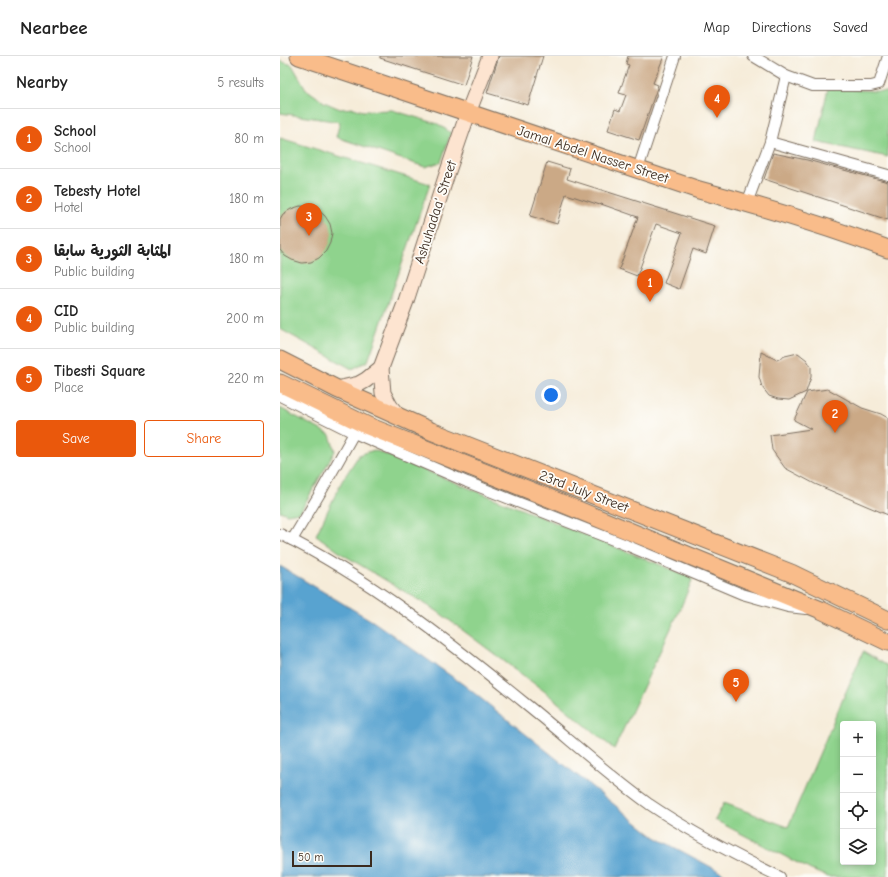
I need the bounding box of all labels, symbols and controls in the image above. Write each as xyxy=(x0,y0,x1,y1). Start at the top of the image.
text: Nearbee xyxy=(20,17,88,39)
text: Map xyxy=(703,19,730,36)
text: Directions xyxy=(752,19,811,36)
text: Saved xyxy=(833,19,868,36)
text: Nearby xyxy=(16,73,67,92)
text: 5 results xyxy=(217,75,264,90)
pin: 4 xyxy=(704,85,730,118)
text: School xyxy=(54,122,96,140)
street label: Jamal Abdel Nasser Street xyxy=(515,122,672,187)
text: 1 xyxy=(26,131,32,146)
text: 80 m xyxy=(234,131,264,146)
text: School xyxy=(54,140,91,155)
street label: Ashuhadaa' Street xyxy=(411,157,461,266)
text: Tebesty Hotel xyxy=(54,182,141,200)
text: 2 xyxy=(26,191,32,206)
text: 180 m xyxy=(229,191,264,206)
text: Hotel xyxy=(54,200,83,215)
pin: 3 xyxy=(296,203,322,236)
text: المثابة الثورية سابقا xyxy=(54,242,171,260)
text: 3 xyxy=(26,251,32,266)
text: 180 m xyxy=(229,251,264,266)
text: Public building xyxy=(54,264,135,279)
pin: 1 xyxy=(637,269,663,302)
text: CID xyxy=(54,302,78,320)
text: 4 xyxy=(26,311,32,326)
text: 200 m xyxy=(226,311,264,326)
text: Public building xyxy=(54,320,135,335)
text: Tibesti Square xyxy=(54,362,145,380)
text: 5 xyxy=(26,371,32,386)
text: 220 m xyxy=(227,371,264,386)
text: Place xyxy=(54,380,84,395)
your location xyxy=(541,385,561,405)
pin: 2 xyxy=(822,400,848,433)
button: Save xyxy=(16,420,136,457)
button: Share xyxy=(144,420,264,457)
street label: 23rd July Street xyxy=(537,467,632,517)
pin: 5 xyxy=(723,669,749,702)
map controls xyxy=(840,721,876,865)
button: + xyxy=(840,721,876,757)
button: − xyxy=(840,757,876,793)
button: locate xyxy=(840,793,876,829)
button: layers xyxy=(840,829,876,865)
scale bar xyxy=(292,849,372,868)
text: 50 m xyxy=(298,851,323,864)

